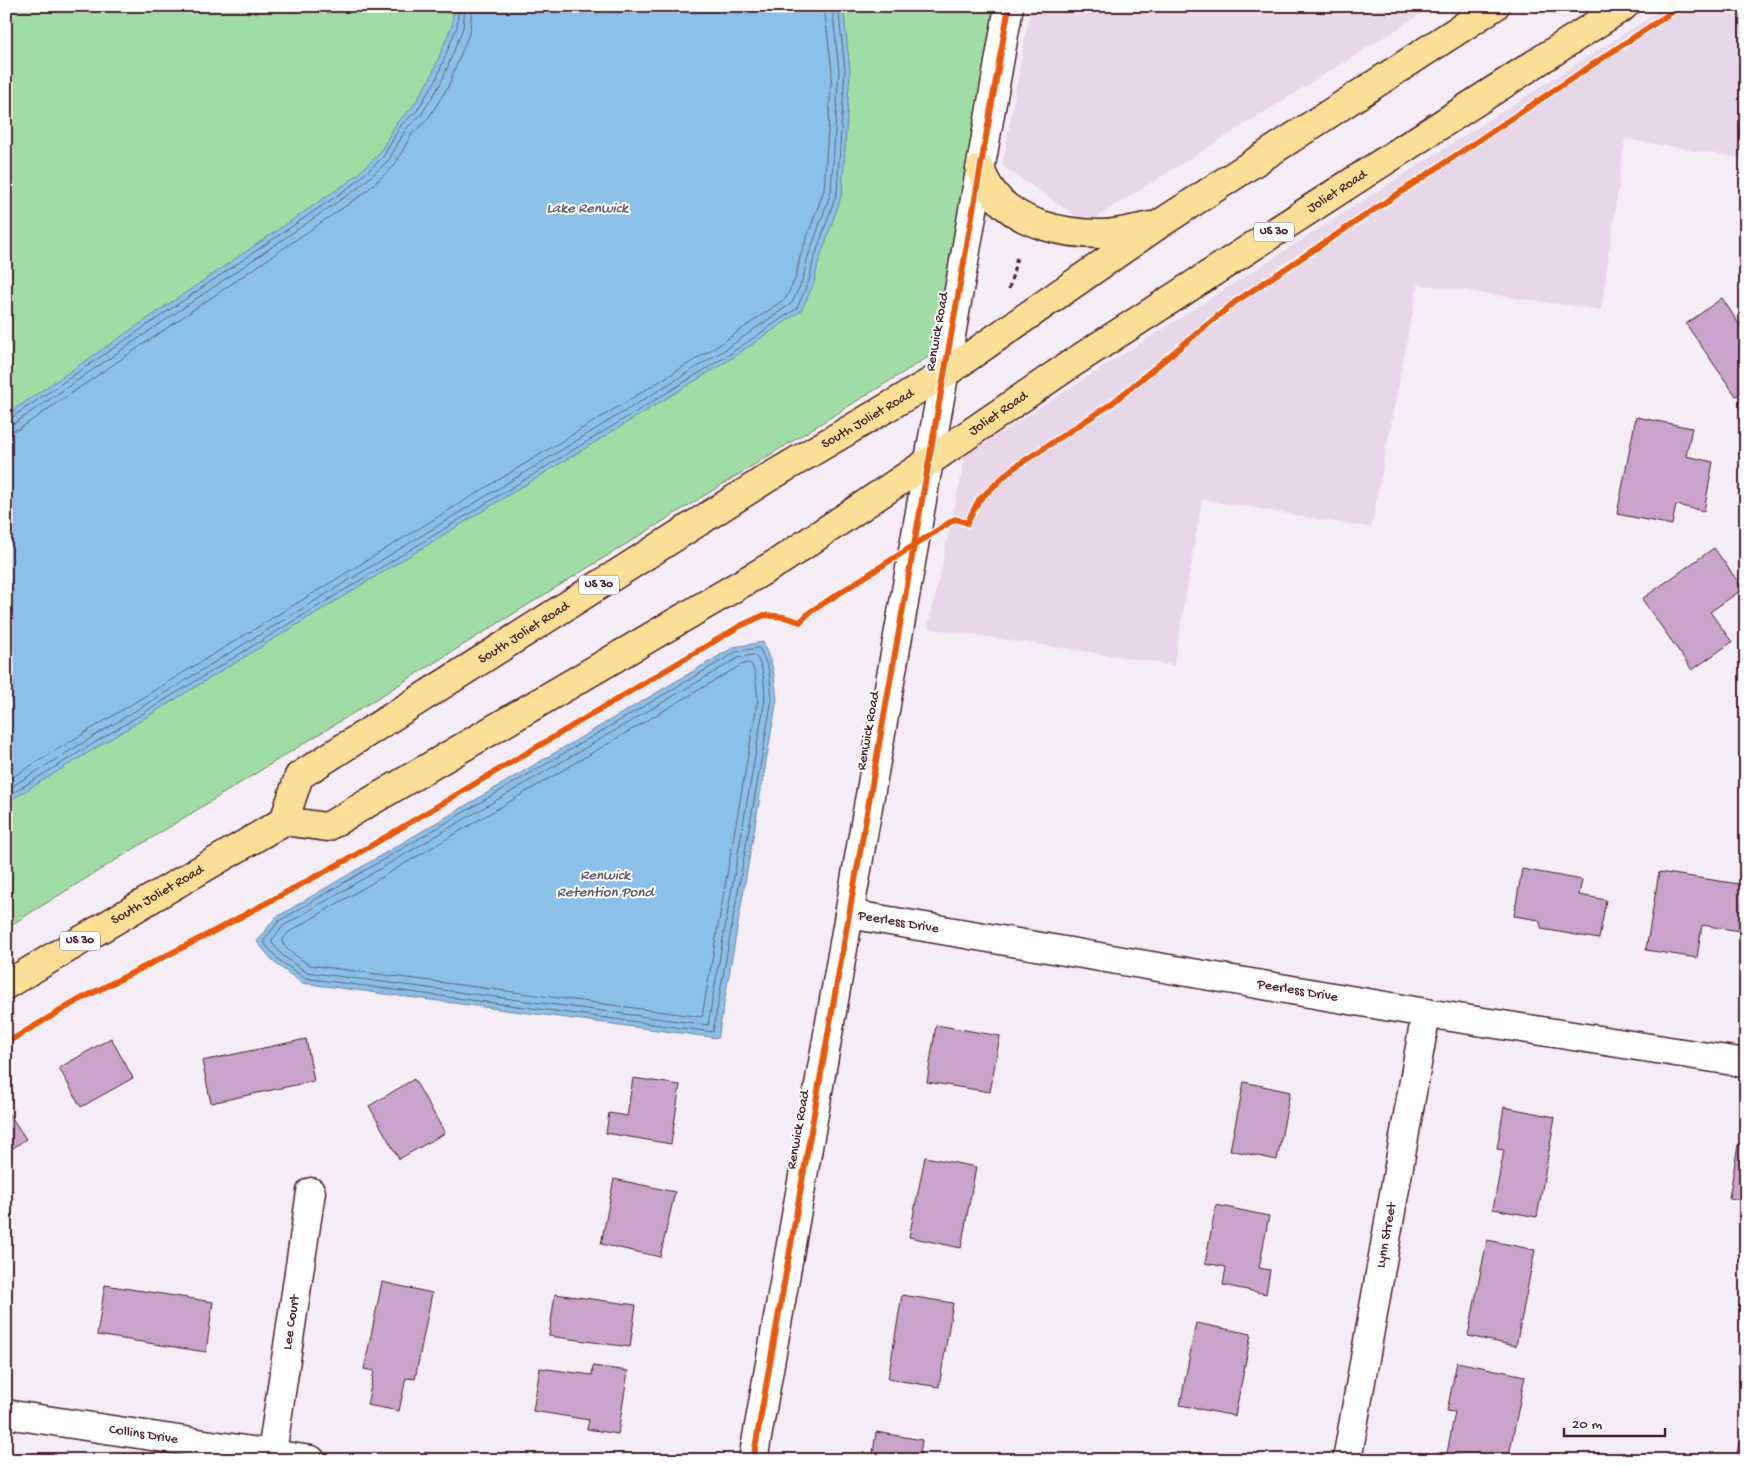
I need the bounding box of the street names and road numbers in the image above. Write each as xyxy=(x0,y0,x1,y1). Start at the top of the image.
street label: Joliet Road xyxy=(1304,165,1372,217)
road number: US 30 xyxy=(1254,222,1294,242)
street label: Renwick Road xyxy=(923,289,954,373)
street label: South Joliet Road xyxy=(818,384,919,453)
street label: Joliet Road xyxy=(966,387,1033,440)
road number: US 30 xyxy=(579,576,619,594)
street label: South Joliet Road xyxy=(475,597,574,668)
street label: Renwick Road xyxy=(854,688,885,772)
street label: South Joliet Road xyxy=(108,860,208,929)
street label: Peerless Drive xyxy=(856,907,941,938)
road number: US 30 xyxy=(60,931,100,950)
street label: Peerless Drive xyxy=(1255,975,1340,1006)
street label: Renwick Road xyxy=(784,1087,815,1171)
street label: Lynn Street xyxy=(1373,1200,1401,1269)
street label: Lee Court xyxy=(279,1293,304,1351)
street label: Collins Drive xyxy=(108,1421,180,1448)

